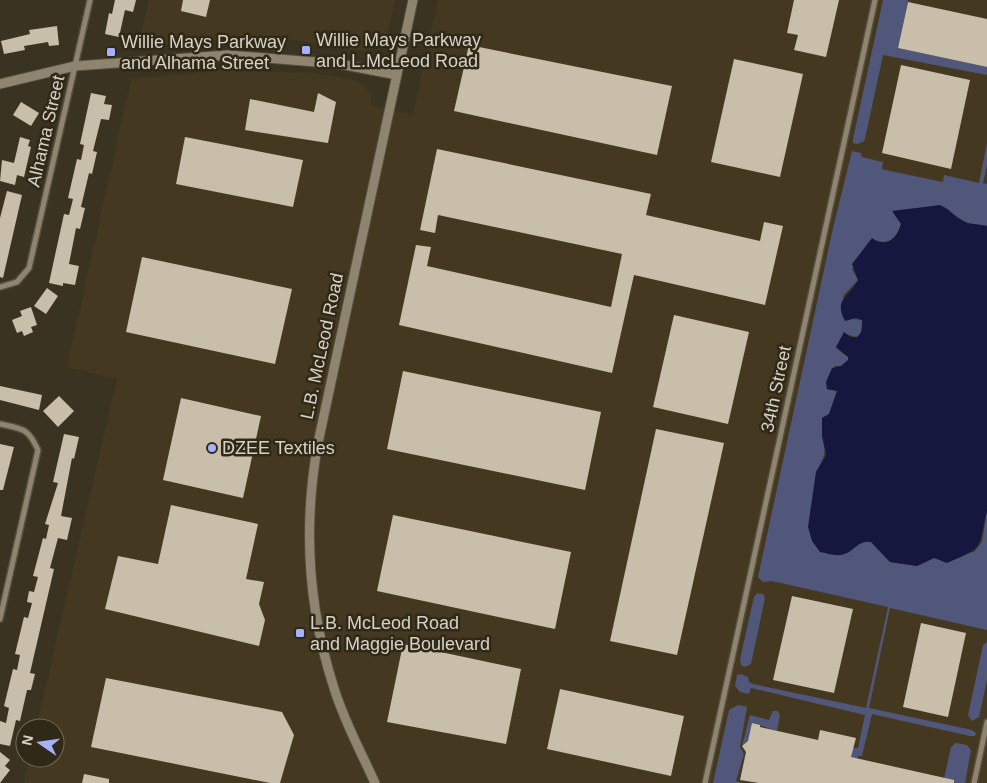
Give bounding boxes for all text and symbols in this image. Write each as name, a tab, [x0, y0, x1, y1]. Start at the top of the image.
place label: Willie Mays Parkway and L.McLeod Road	[316, 30, 481, 71]
place label: Willie Mays Parkway and Alhama Street	[121, 32, 286, 73]
marker: Willie Mays Parkway and L.McLeod Road	[300, 44, 312, 56]
marker: Willie Mays Parkway and Alhama Street	[105, 46, 117, 58]
street label: Alhama Street	[23, 73, 69, 189]
street label: L.B. McLeod Road	[297, 271, 347, 421]
street label: 34th Street	[757, 344, 795, 434]
place label: DZEE Textiles	[222, 438, 335, 458]
marker: DZEE Textiles	[206, 442, 218, 454]
place label: L.B. McLeod Road and Maggie Boulevard	[310, 613, 490, 654]
marker: L.B. McLeod Road and Maggie Boulevard	[294, 627, 306, 639]
north arrow	[15, 718, 65, 768]
text: N	[18, 733, 36, 747]

